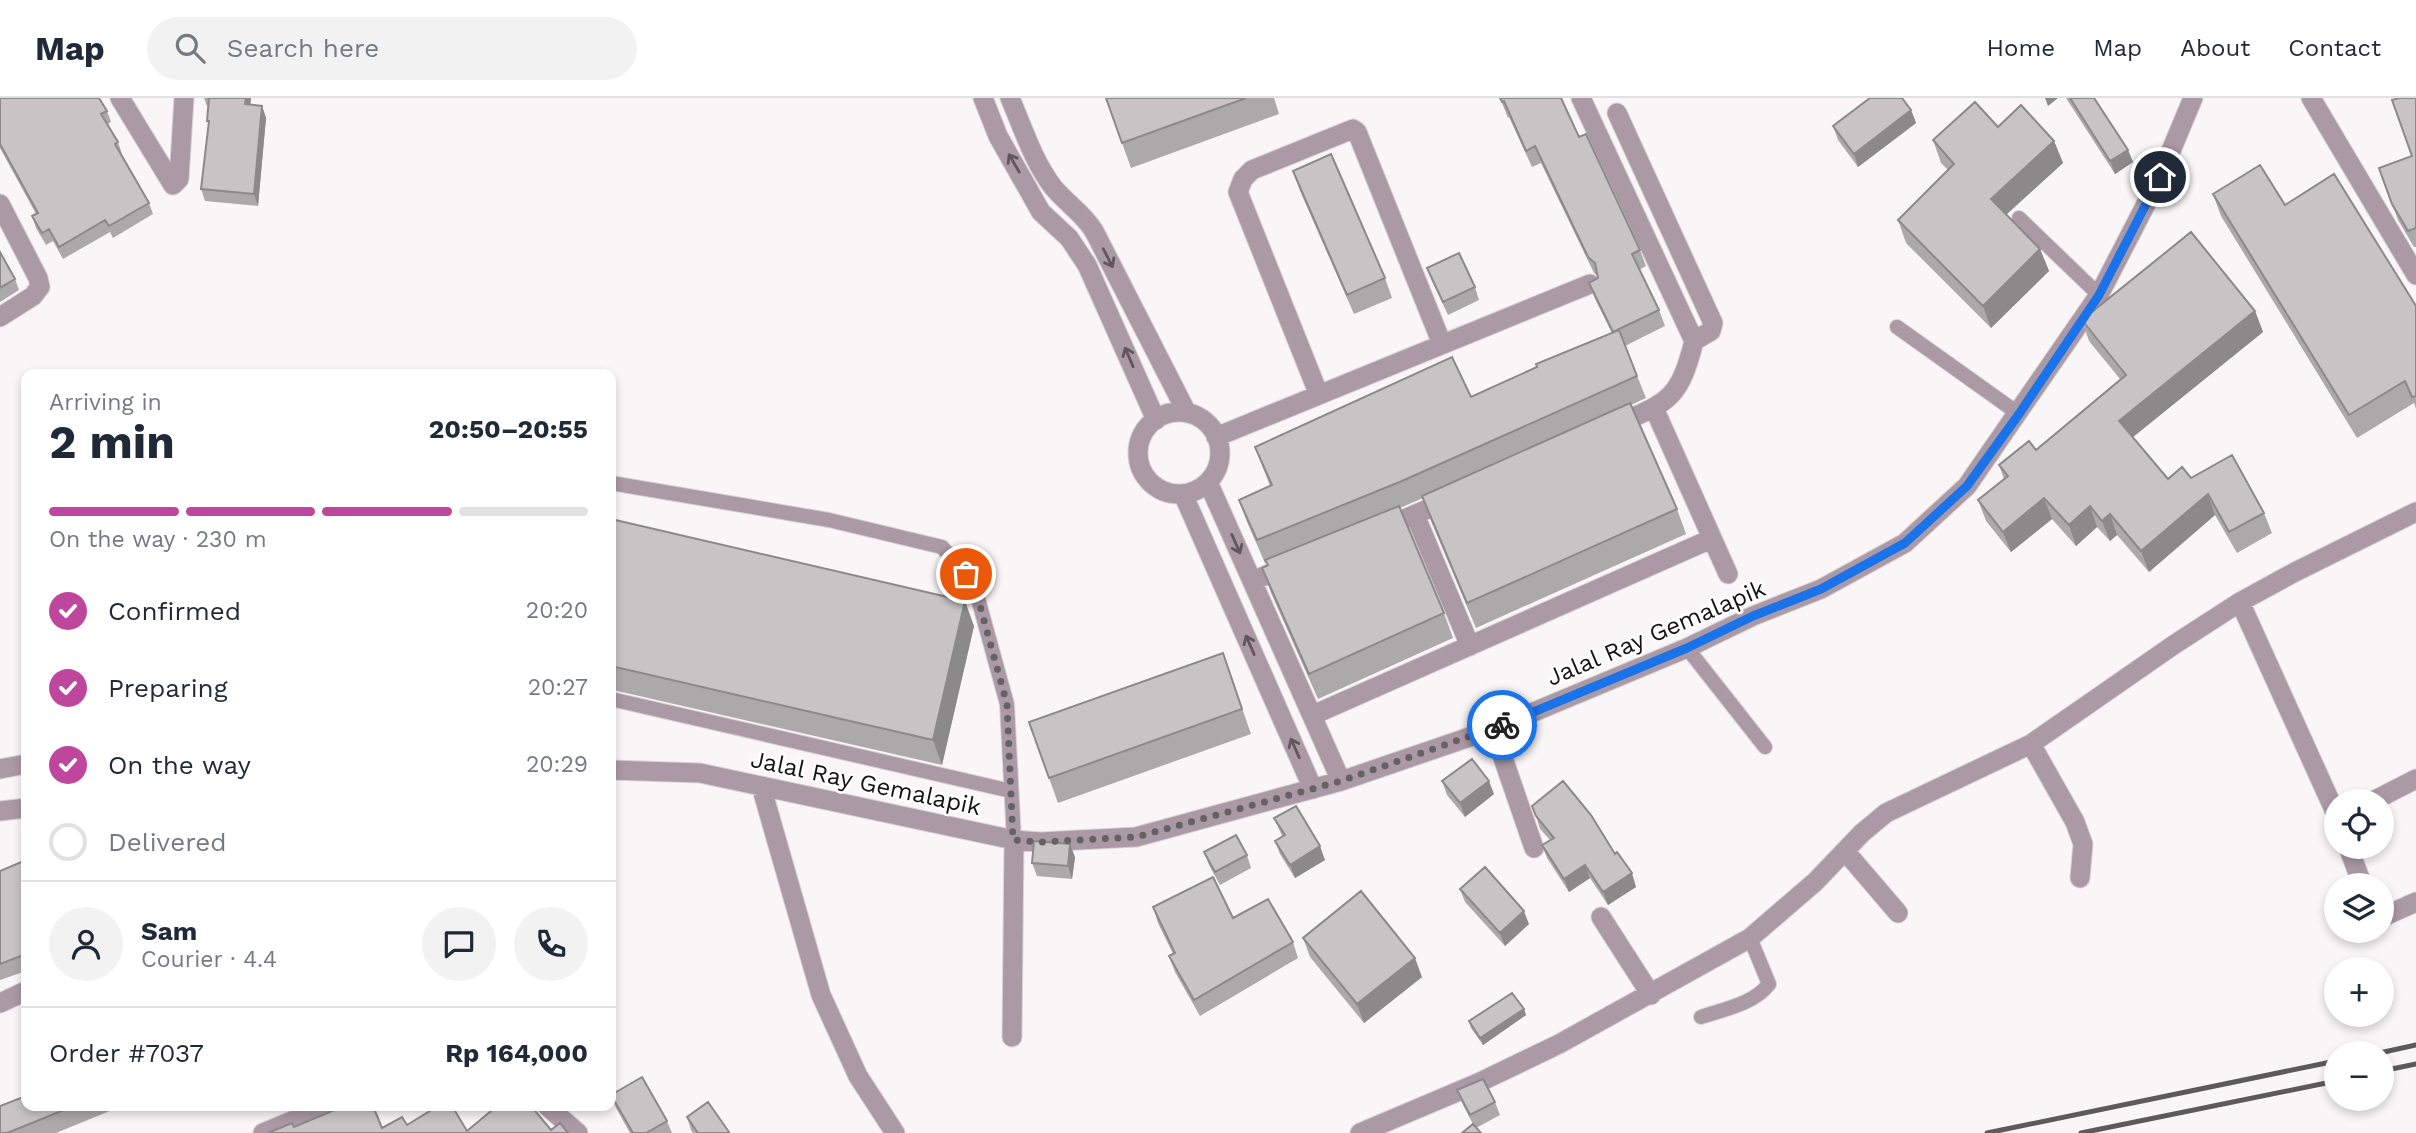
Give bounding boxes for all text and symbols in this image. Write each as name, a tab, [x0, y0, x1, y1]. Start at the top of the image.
search box	[147, 17, 637, 80]
text: Map	[35, 29, 105, 68]
icon: search	[171, 29, 209, 67]
text: Search here	[227, 33, 379, 63]
text: Home	[1987, 34, 2055, 62]
text: Map	[2093, 34, 2142, 62]
text: About	[2180, 34, 2250, 62]
text: Contact	[2288, 34, 2381, 62]
pin	[2130, 147, 2190, 207]
one-way arrow	[1007, 154, 1021, 174]
icon: home	[2141, 158, 2179, 196]
one-way arrow	[1102, 247, 1116, 268]
one-way arrow	[1122, 347, 1135, 368]
text: Arriving in	[49, 389, 162, 416]
text: 20:50–20:55	[429, 414, 588, 444]
text: 2 min	[49, 415, 175, 469]
text: On the way · 230 m	[49, 526, 267, 553]
one-way arrow	[1230, 533, 1243, 555]
pin	[936, 544, 996, 604]
icon: bag	[947, 555, 985, 593]
street label: Jalal Ray Gemalapik	[1542, 574, 1770, 692]
icon: check	[49, 592, 87, 630]
text: Confirmed	[108, 596, 241, 626]
text: 20:20	[526, 597, 588, 624]
one-way arrow	[1243, 635, 1256, 656]
icon: check	[49, 669, 87, 707]
text: Preparing	[108, 673, 228, 703]
text: 20:27	[528, 674, 588, 701]
courier	[1467, 690, 1537, 760]
icon: bike	[1483, 706, 1521, 744]
one-way arrow	[1288, 738, 1301, 759]
street label: Jalal Ray Gemalapik	[748, 745, 984, 821]
icon: check	[49, 746, 87, 784]
text: On the way	[108, 750, 251, 780]
text: 20:29	[526, 751, 588, 778]
map controls	[2324, 789, 2394, 1111]
button: locate	[2324, 789, 2394, 859]
text: Delivered	[108, 827, 227, 857]
button: layers	[2324, 873, 2394, 943]
button: person	[49, 907, 123, 981]
button: chat	[422, 907, 496, 981]
button: phone	[514, 907, 588, 981]
text: Sam	[141, 916, 197, 946]
text: Courier · 4.4	[141, 946, 277, 973]
button: +	[2324, 957, 2394, 1027]
text: Order #7037	[49, 1038, 204, 1068]
text: Rp 164,000	[445, 1038, 588, 1068]
button: −	[2324, 1041, 2394, 1111]

